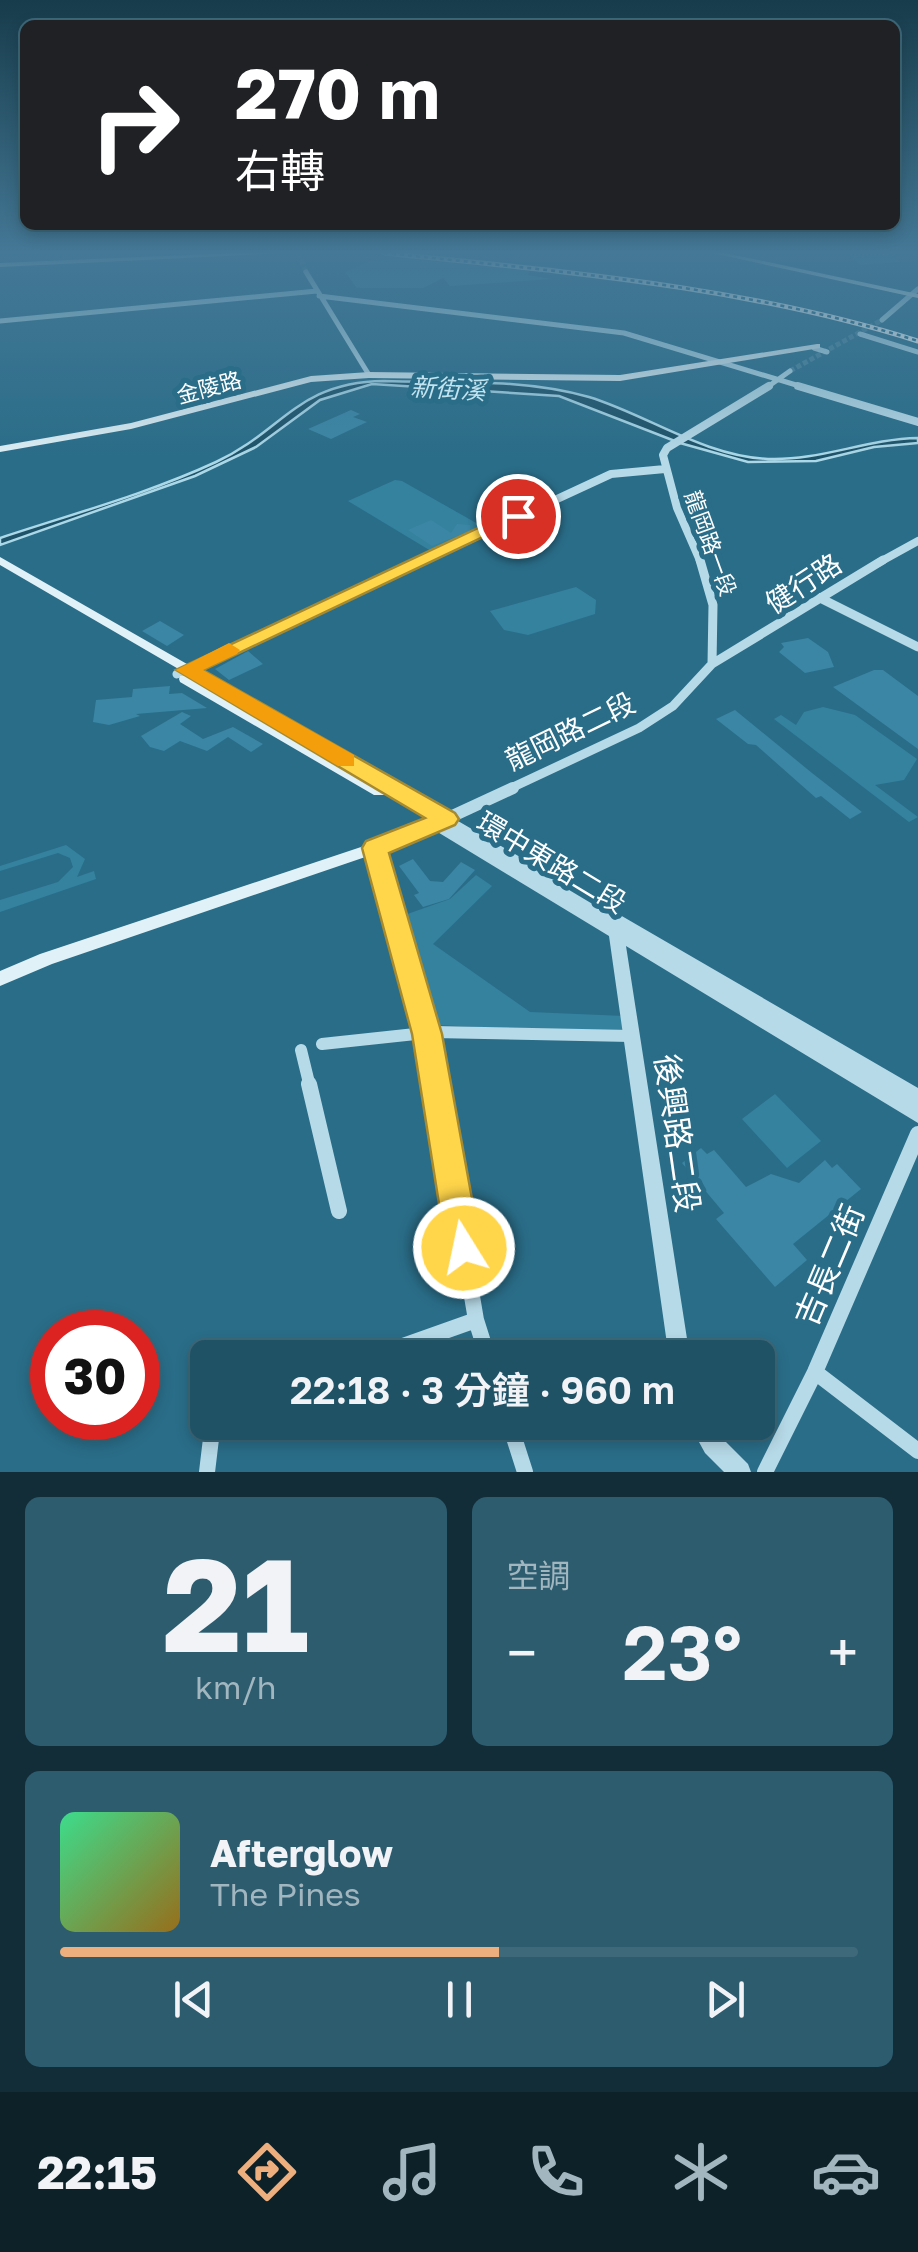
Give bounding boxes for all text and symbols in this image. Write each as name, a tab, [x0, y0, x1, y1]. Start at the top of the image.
text: 270 m	[235, 50, 440, 134]
icon: right	[70, 60, 200, 190]
text: 右轉	[235, 143, 325, 197]
street label: 金陵路	[174, 365, 244, 409]
water label: 新街溪	[410, 371, 489, 406]
pin	[476, 474, 561, 559]
street label: 龍岡路一段	[680, 487, 742, 599]
icon: arrive	[491, 489, 546, 544]
street label: 健行路	[759, 546, 847, 620]
street label: 龍岡路二段	[500, 685, 640, 777]
street label: 環中東路二段	[471, 805, 633, 919]
street label: 後興路二段	[648, 1051, 708, 1215]
position arrow	[412, 1196, 516, 1300]
street label: 吉長二街	[787, 1199, 871, 1331]
speed limit sign: 30	[30, 1310, 160, 1440]
text: 22:18 · 3 分鐘 · 960 m	[290, 1367, 675, 1412]
text: 21	[163, 1525, 309, 1681]
text: 空調	[507, 1556, 571, 1594]
text: 23°	[623, 1606, 742, 1697]
text: −	[507, 1619, 537, 1685]
text: +	[828, 1619, 858, 1685]
text: km/h	[195, 1668, 276, 1706]
text: Afterglow	[210, 1830, 393, 1875]
text: The Pines	[210, 1875, 361, 1913]
icon: previous	[166, 1972, 221, 2027]
icon: pause	[432, 1972, 487, 2027]
icon: next	[698, 1972, 753, 2027]
icon: directions	[232, 2137, 302, 2207]
icon: music	[377, 2137, 447, 2207]
icon: phone	[521, 2137, 591, 2207]
icon: climate	[666, 2137, 736, 2207]
icon: car	[811, 2137, 881, 2207]
text: 22:15	[37, 2145, 157, 2199]

